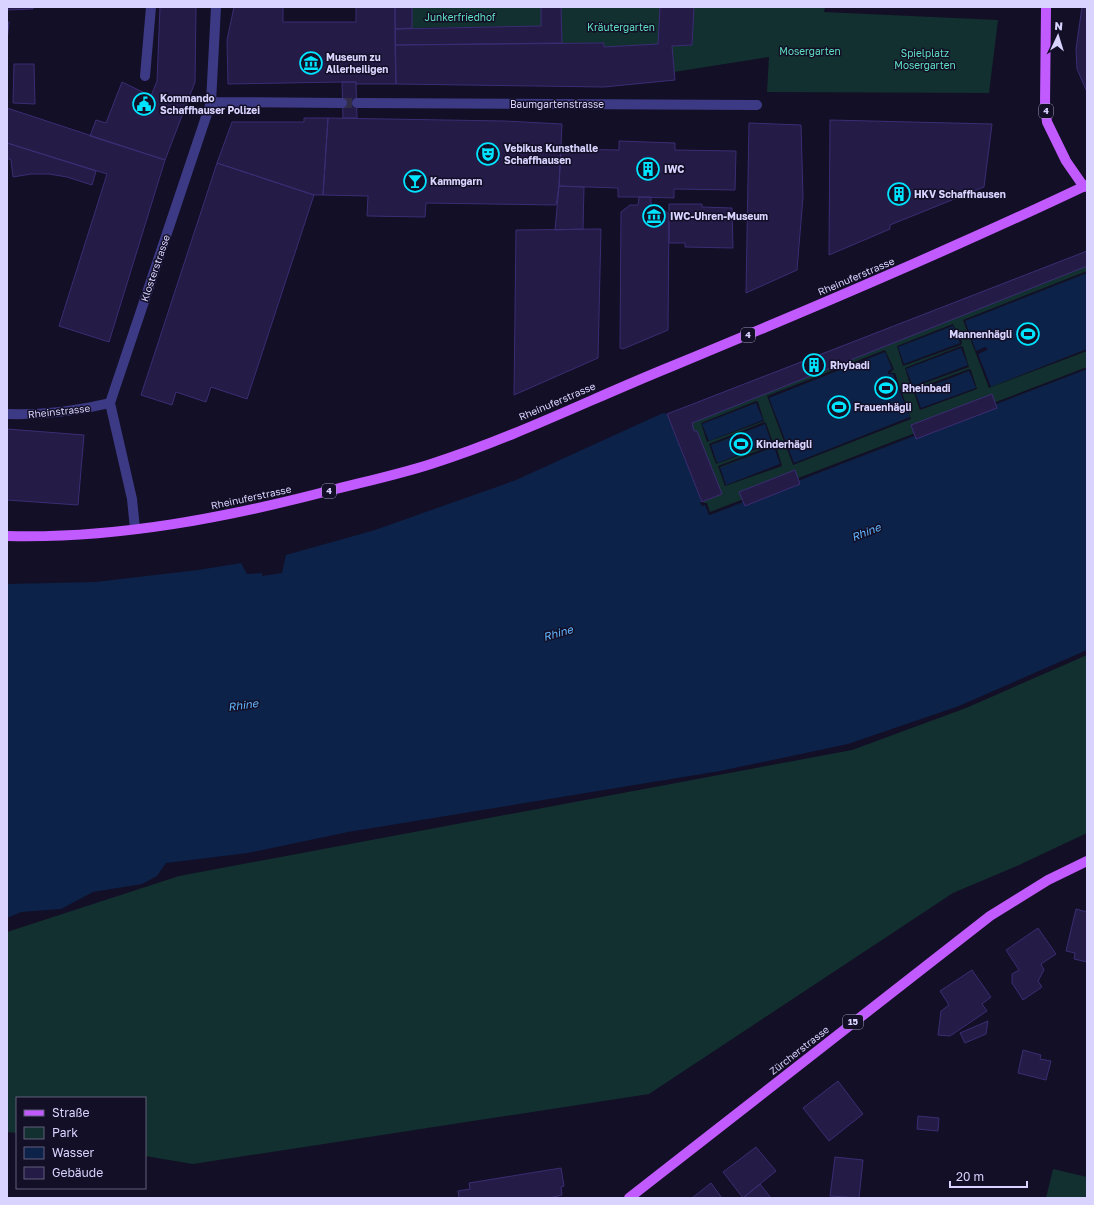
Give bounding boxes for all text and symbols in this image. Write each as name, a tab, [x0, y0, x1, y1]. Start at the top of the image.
park label: Junkerfriedhof	[425, 11, 496, 23]
north arrow	[1038, 16, 1078, 56]
text: N	[1054, 19, 1063, 32]
park label: Kräutergarten	[587, 21, 655, 33]
park label: Mosergarten	[779, 45, 841, 57]
park label: Spielplatz Mosergarten	[894, 47, 956, 71]
museum icon: Museum zu Allerheiligen	[298, 50, 324, 76]
place label: Museum zu Allerheiligen	[326, 51, 388, 75]
public building icon: Kommando Schaffhauser Polizei	[131, 91, 157, 117]
place label: Kommando Schaffhauser Polizei	[160, 92, 260, 116]
street label: Baumgartenstrasse	[510, 98, 604, 110]
road number: 4	[1039, 104, 1053, 118]
theatre icon: Vebikus Kunsthalle Schaffhausen	[475, 141, 501, 167]
place label: Vebikus Kunsthalle Schaffhausen	[504, 142, 598, 166]
building icon: IWC	[635, 156, 661, 182]
place label: IWC	[664, 163, 684, 175]
bar icon: Kammgarn	[402, 168, 428, 194]
place label: Kammgarn	[430, 175, 482, 187]
building icon: HKV Schaffhausen	[886, 181, 912, 207]
place label: HKV Schaffhausen	[914, 188, 1006, 200]
museum icon: IWC-Uhren-Museum	[641, 203, 667, 229]
place label: IWC-Uhren-Museum	[670, 210, 768, 222]
street label: Klosterstrasse	[138, 233, 172, 303]
street label: Rheinuferstrasse	[816, 254, 896, 298]
sports icon: Mannenhägli	[1015, 321, 1041, 347]
road number: 4	[741, 328, 755, 342]
place label: Mannenhägli	[949, 328, 1012, 340]
building icon: Rhybadi	[801, 352, 827, 378]
place label: Rhybadi	[830, 359, 870, 371]
sports icon: Rheinbadi	[873, 375, 899, 401]
street label: Rheinuferstrasse	[517, 379, 597, 423]
place label: Rheinbadi	[902, 382, 951, 394]
sports icon: Frauenhägli	[826, 394, 852, 420]
place label: Frauenhägli	[854, 401, 912, 413]
street label: Rheinstrasse	[27, 402, 91, 420]
sports icon: Kinderhägli	[728, 431, 754, 457]
place label: Kinderhägli	[756, 438, 812, 450]
street label: Rheinuferstrasse	[210, 483, 293, 511]
road number: 4	[322, 484, 336, 498]
water label: Rhine	[849, 519, 884, 543]
water label: Rhine	[541, 622, 576, 643]
water label: Rhine	[227, 696, 260, 713]
road number: 15	[843, 1015, 863, 1029]
street label: Zürcherstrasse	[767, 1023, 831, 1077]
legend	[16, 1097, 146, 1189]
text: Straße	[52, 1105, 90, 1120]
text: Park	[52, 1125, 78, 1140]
text: Wasser	[52, 1145, 95, 1160]
scale bar	[950, 1163, 1027, 1189]
text: Gebäude	[52, 1165, 103, 1180]
text: 20 m	[956, 1169, 984, 1184]

